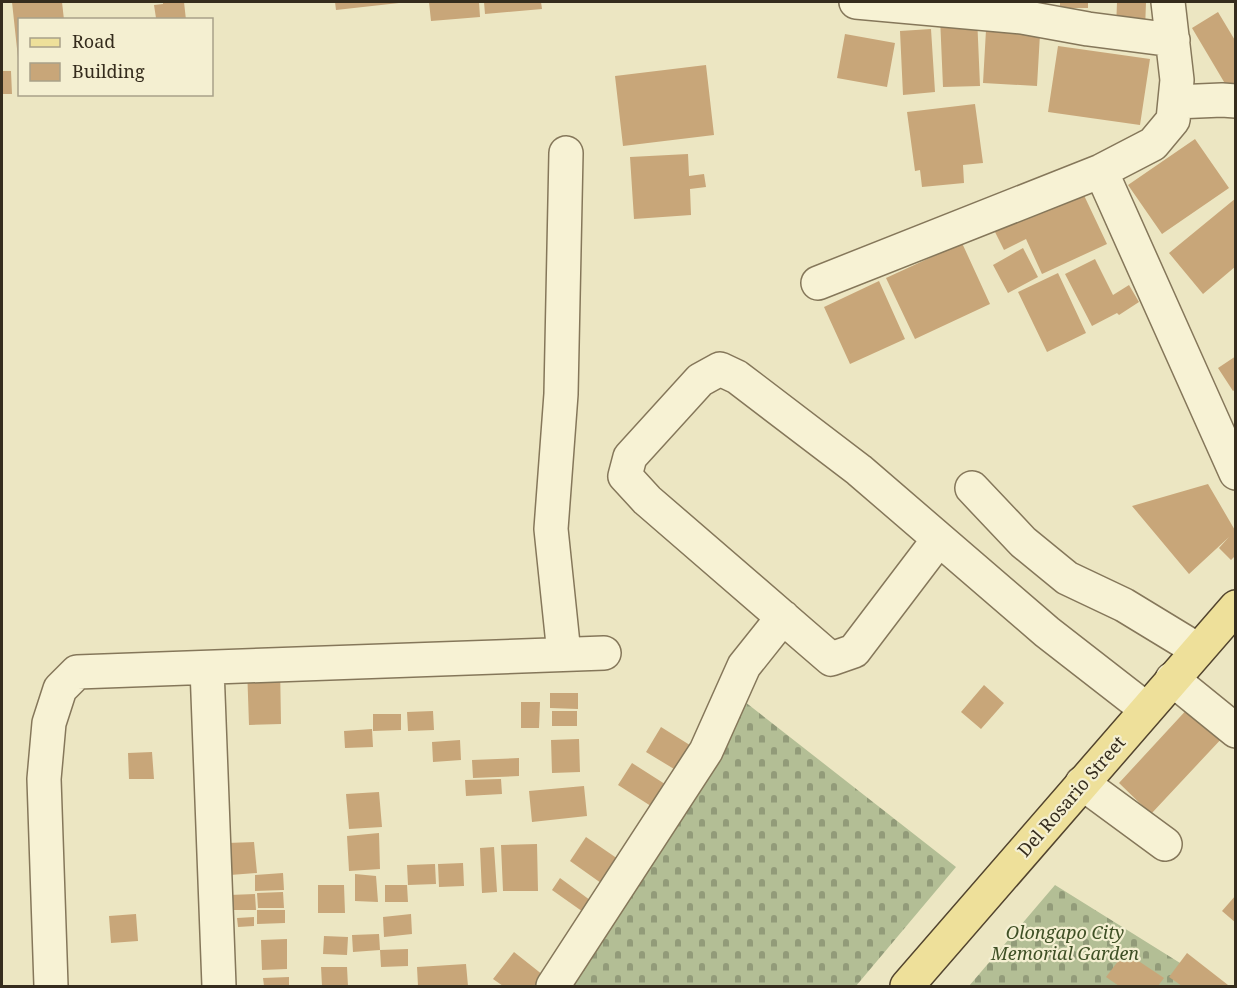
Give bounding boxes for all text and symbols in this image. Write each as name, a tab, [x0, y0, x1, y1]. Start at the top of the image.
legend	[18, 18, 213, 96]
text: Road	[72, 29, 115, 53]
text: Building	[72, 59, 145, 83]
street label: Del Rosario Street	[1012, 730, 1130, 862]
park label: Olongapo City Memorial Garden	[990, 920, 1139, 965]

